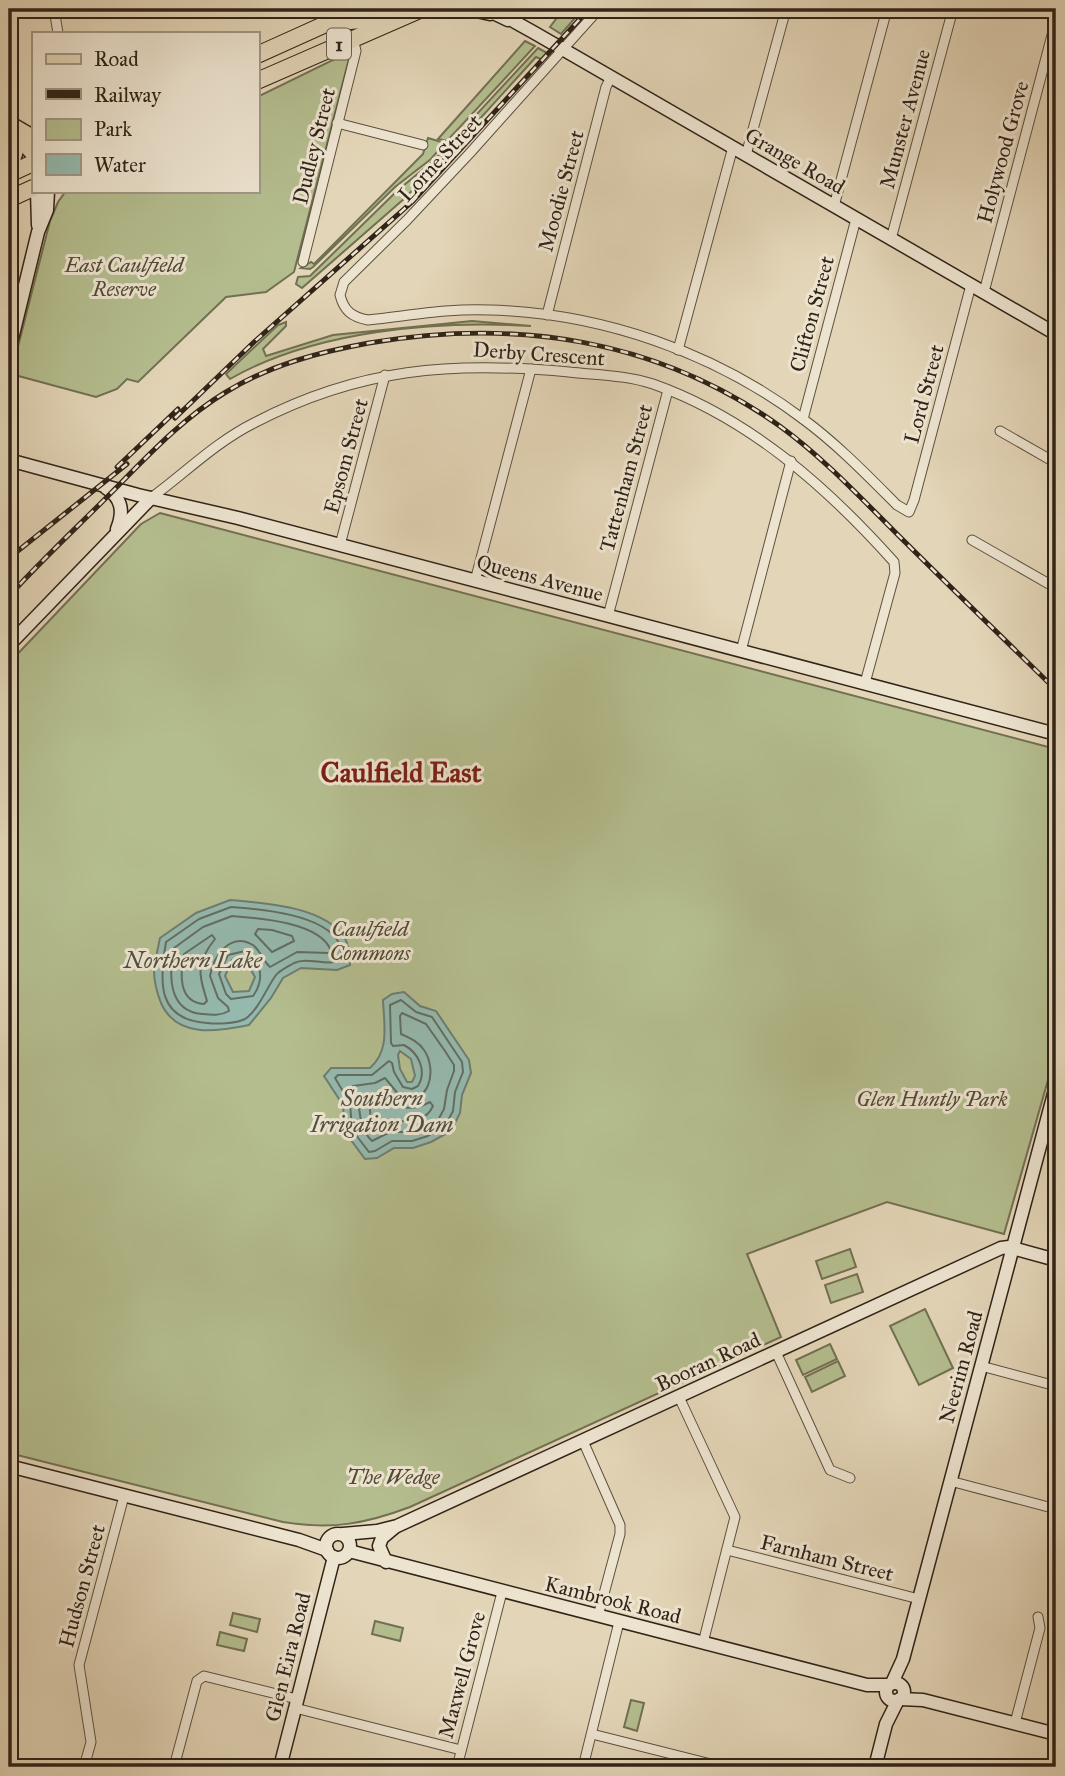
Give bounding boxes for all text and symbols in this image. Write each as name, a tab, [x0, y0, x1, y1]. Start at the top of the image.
road number: 1	[327, 28, 351, 60]
legend	[32, 32, 259, 192]
text: Road	[94, 46, 139, 72]
street label: Munster Avenue	[874, 46, 936, 192]
street label: Holywood Grove	[972, 78, 1035, 226]
text: Railway	[94, 82, 162, 108]
street label: Dudley Street	[287, 85, 341, 207]
street label: Lorne Street	[393, 108, 488, 207]
text: Park	[94, 116, 132, 142]
street label: Grange Road	[740, 122, 850, 200]
street label: Moodie Street	[532, 127, 590, 255]
text: Water	[94, 152, 146, 178]
park label: East Caulfield Reserve	[63, 252, 186, 302]
street label: Clifton Street	[784, 253, 840, 375]
street label: Derby Crescent	[472, 336, 606, 372]
street label: Lord Street	[898, 341, 950, 446]
street label: Epsom Street	[318, 395, 374, 516]
street label: Tattenham Street	[594, 401, 658, 555]
street label: Queens Avenue	[474, 549, 606, 607]
district label: Caulfield East	[321, 755, 482, 790]
park label: Caulfield Commons	[330, 916, 411, 966]
water label: Northern Lake	[122, 946, 263, 974]
water label: Southern Irrigation Dam	[310, 1084, 454, 1138]
park label: Glen Huntly Park	[856, 1086, 1008, 1112]
street label: Neerim Road	[933, 1307, 989, 1426]
street label: Booran Road	[651, 1326, 765, 1398]
park label: The Wedge	[346, 1464, 441, 1490]
street label: Hudson Street	[53, 1521, 111, 1650]
street label: Farnham Street	[758, 1529, 897, 1587]
street label: Kambrook Road	[542, 1571, 684, 1630]
street label: Glen Eira Road	[259, 1589, 317, 1724]
street label: Maxwell Grove	[433, 1608, 491, 1741]

